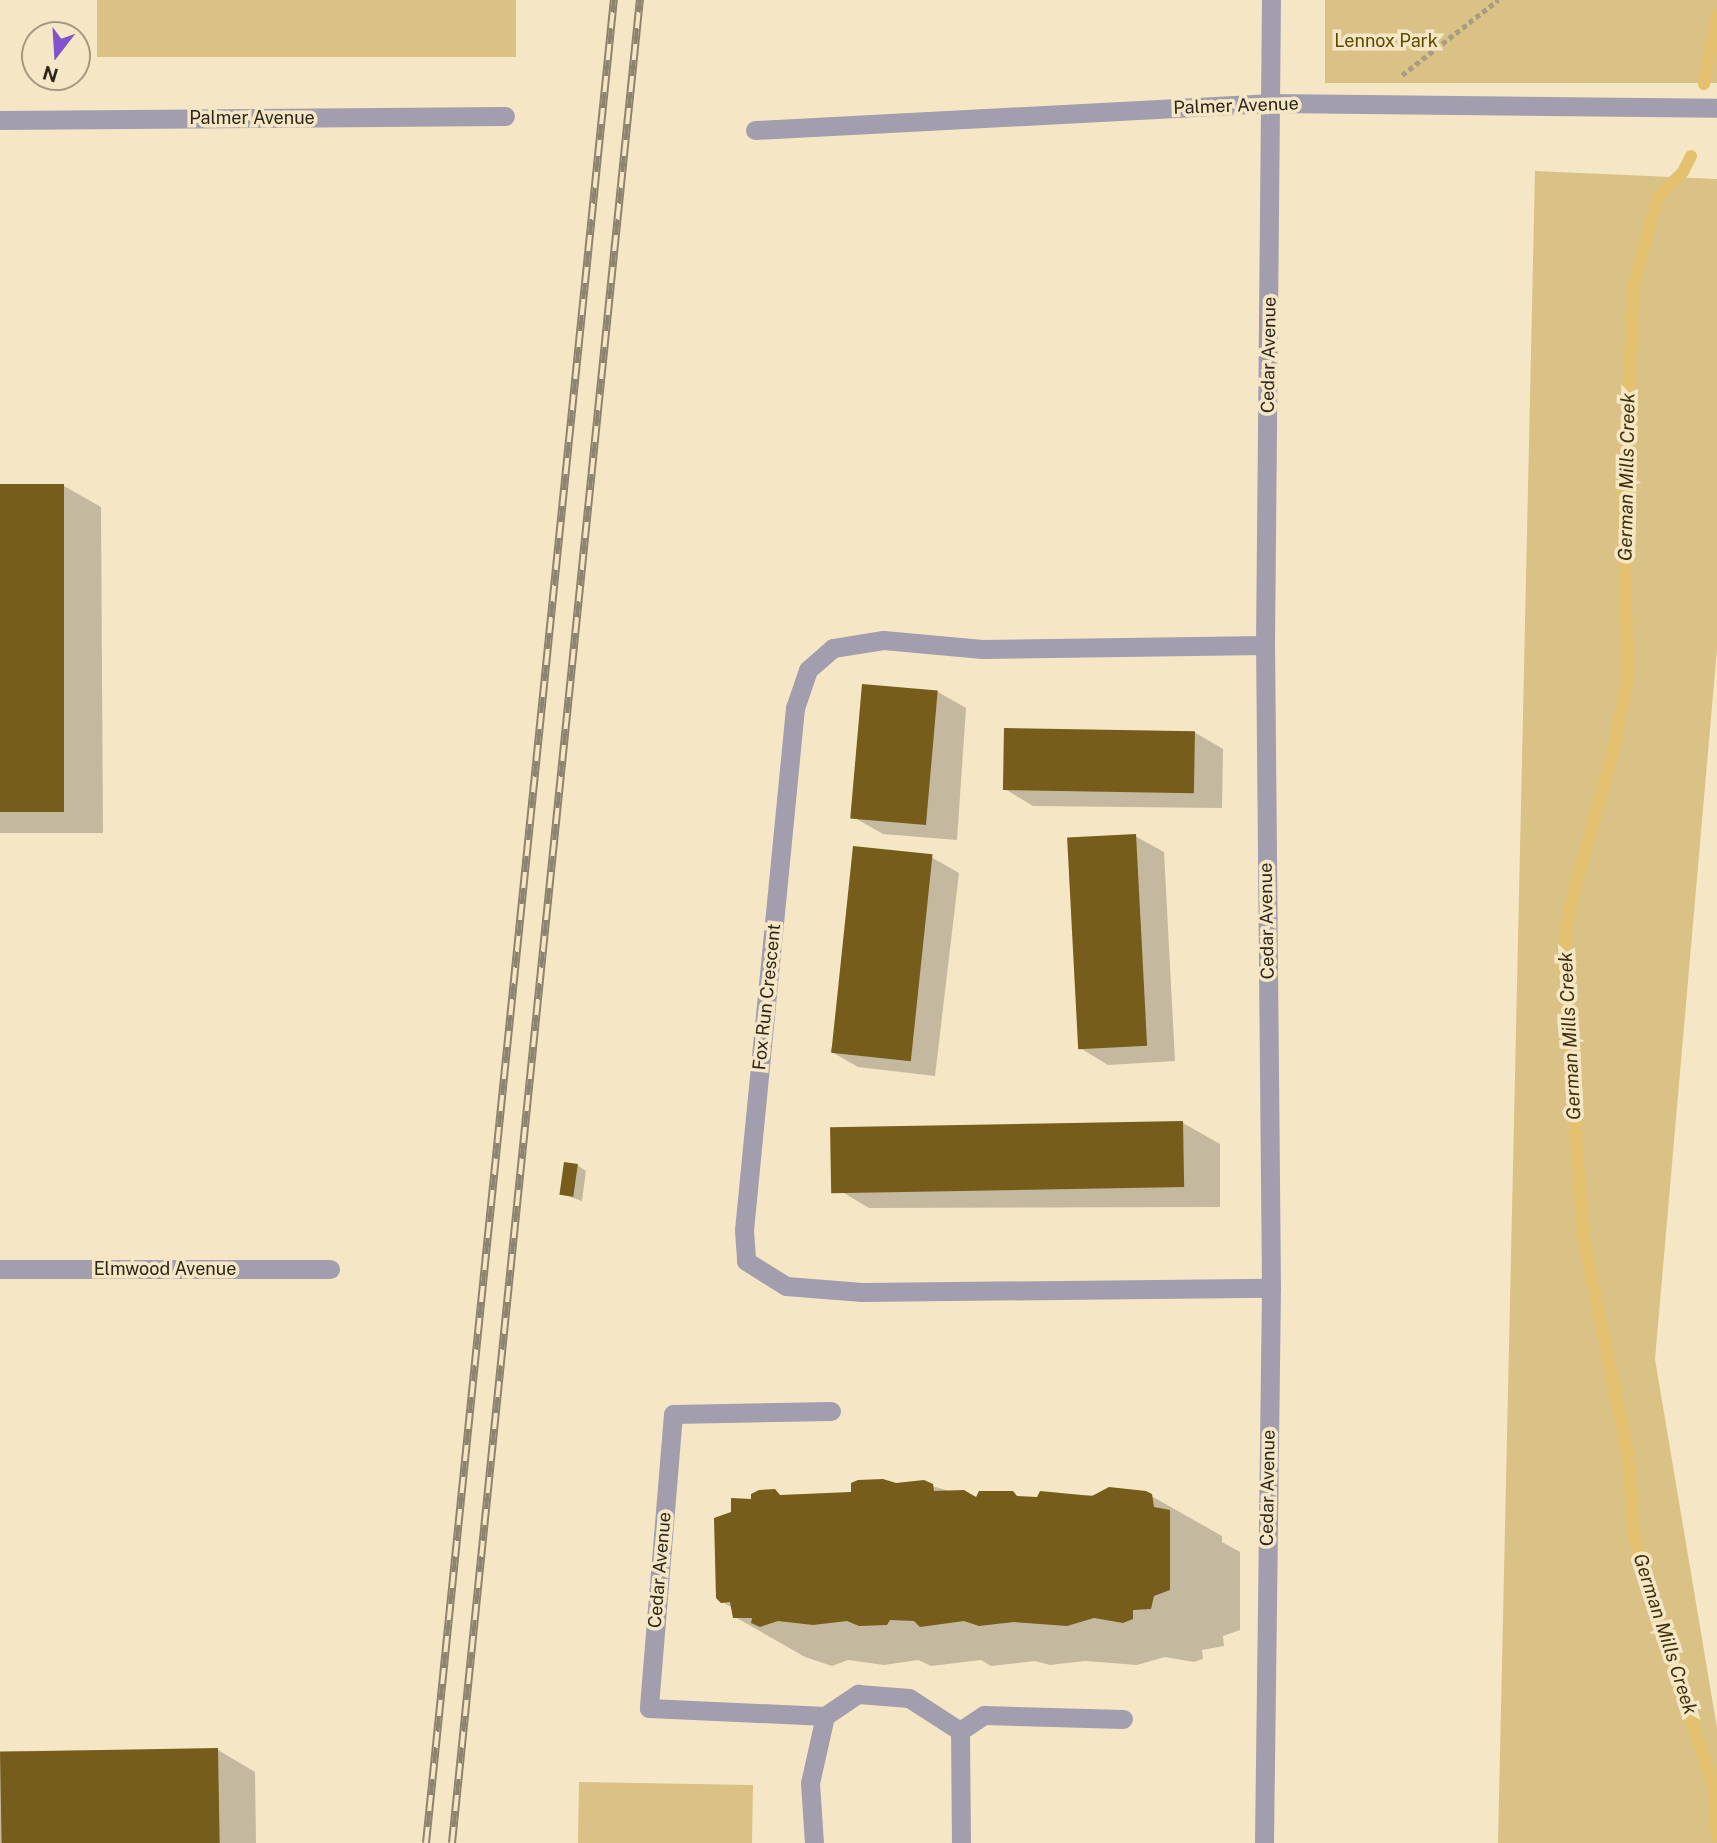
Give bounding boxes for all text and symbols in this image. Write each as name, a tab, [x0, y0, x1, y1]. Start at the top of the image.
north arrow	[21, 21, 91, 91]
park label: Lennox Park	[1334, 30, 1438, 52]
text: N	[40, 61, 61, 87]
street label: Palmer Avenue	[1173, 93, 1299, 119]
street label: Palmer Avenue	[189, 107, 315, 129]
street label: Cedar Avenue	[1257, 297, 1281, 413]
water label: German Mills Creek	[1614, 393, 1640, 561]
street label: Cedar Avenue	[1255, 863, 1279, 979]
street label: Fox Run Crescent	[749, 923, 785, 1071]
water label: German Mills Creek	[1554, 951, 1586, 1121]
street label: Elmwood Avenue	[94, 1258, 236, 1280]
street label: Cedar Avenue	[1256, 1430, 1280, 1546]
street label: Cedar Avenue	[644, 1511, 676, 1629]
water label: German Mills Creek	[1628, 1550, 1702, 1718]

